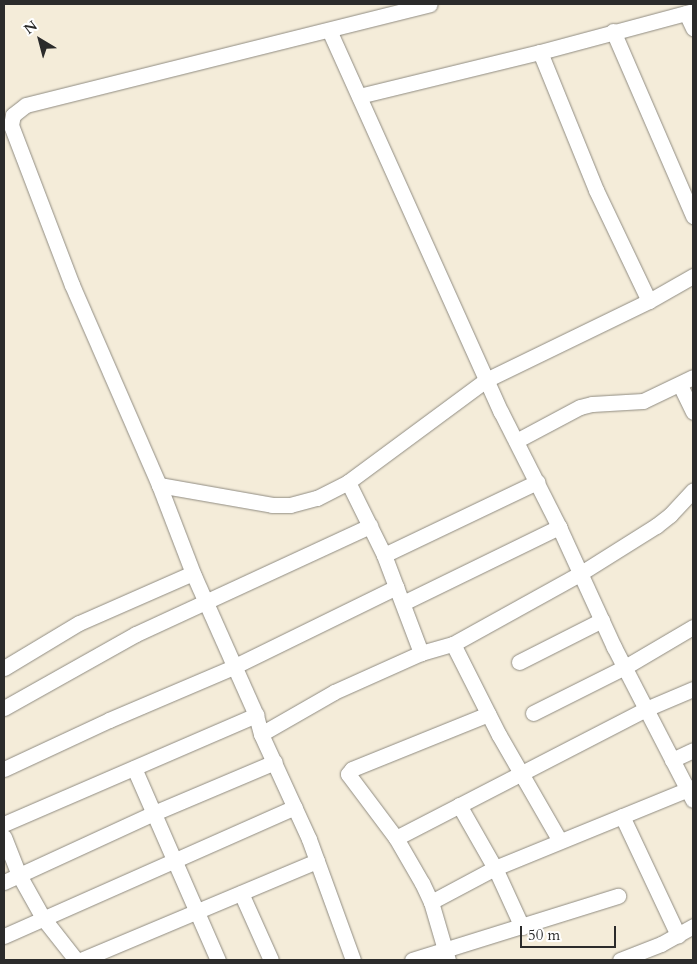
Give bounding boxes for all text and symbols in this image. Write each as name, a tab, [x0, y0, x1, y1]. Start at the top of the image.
north arrow	[15, 15, 65, 65]
text: N	[20, 16, 41, 39]
scale bar	[522, 916, 618, 948]
text: 50 m	[528, 925, 560, 945]

